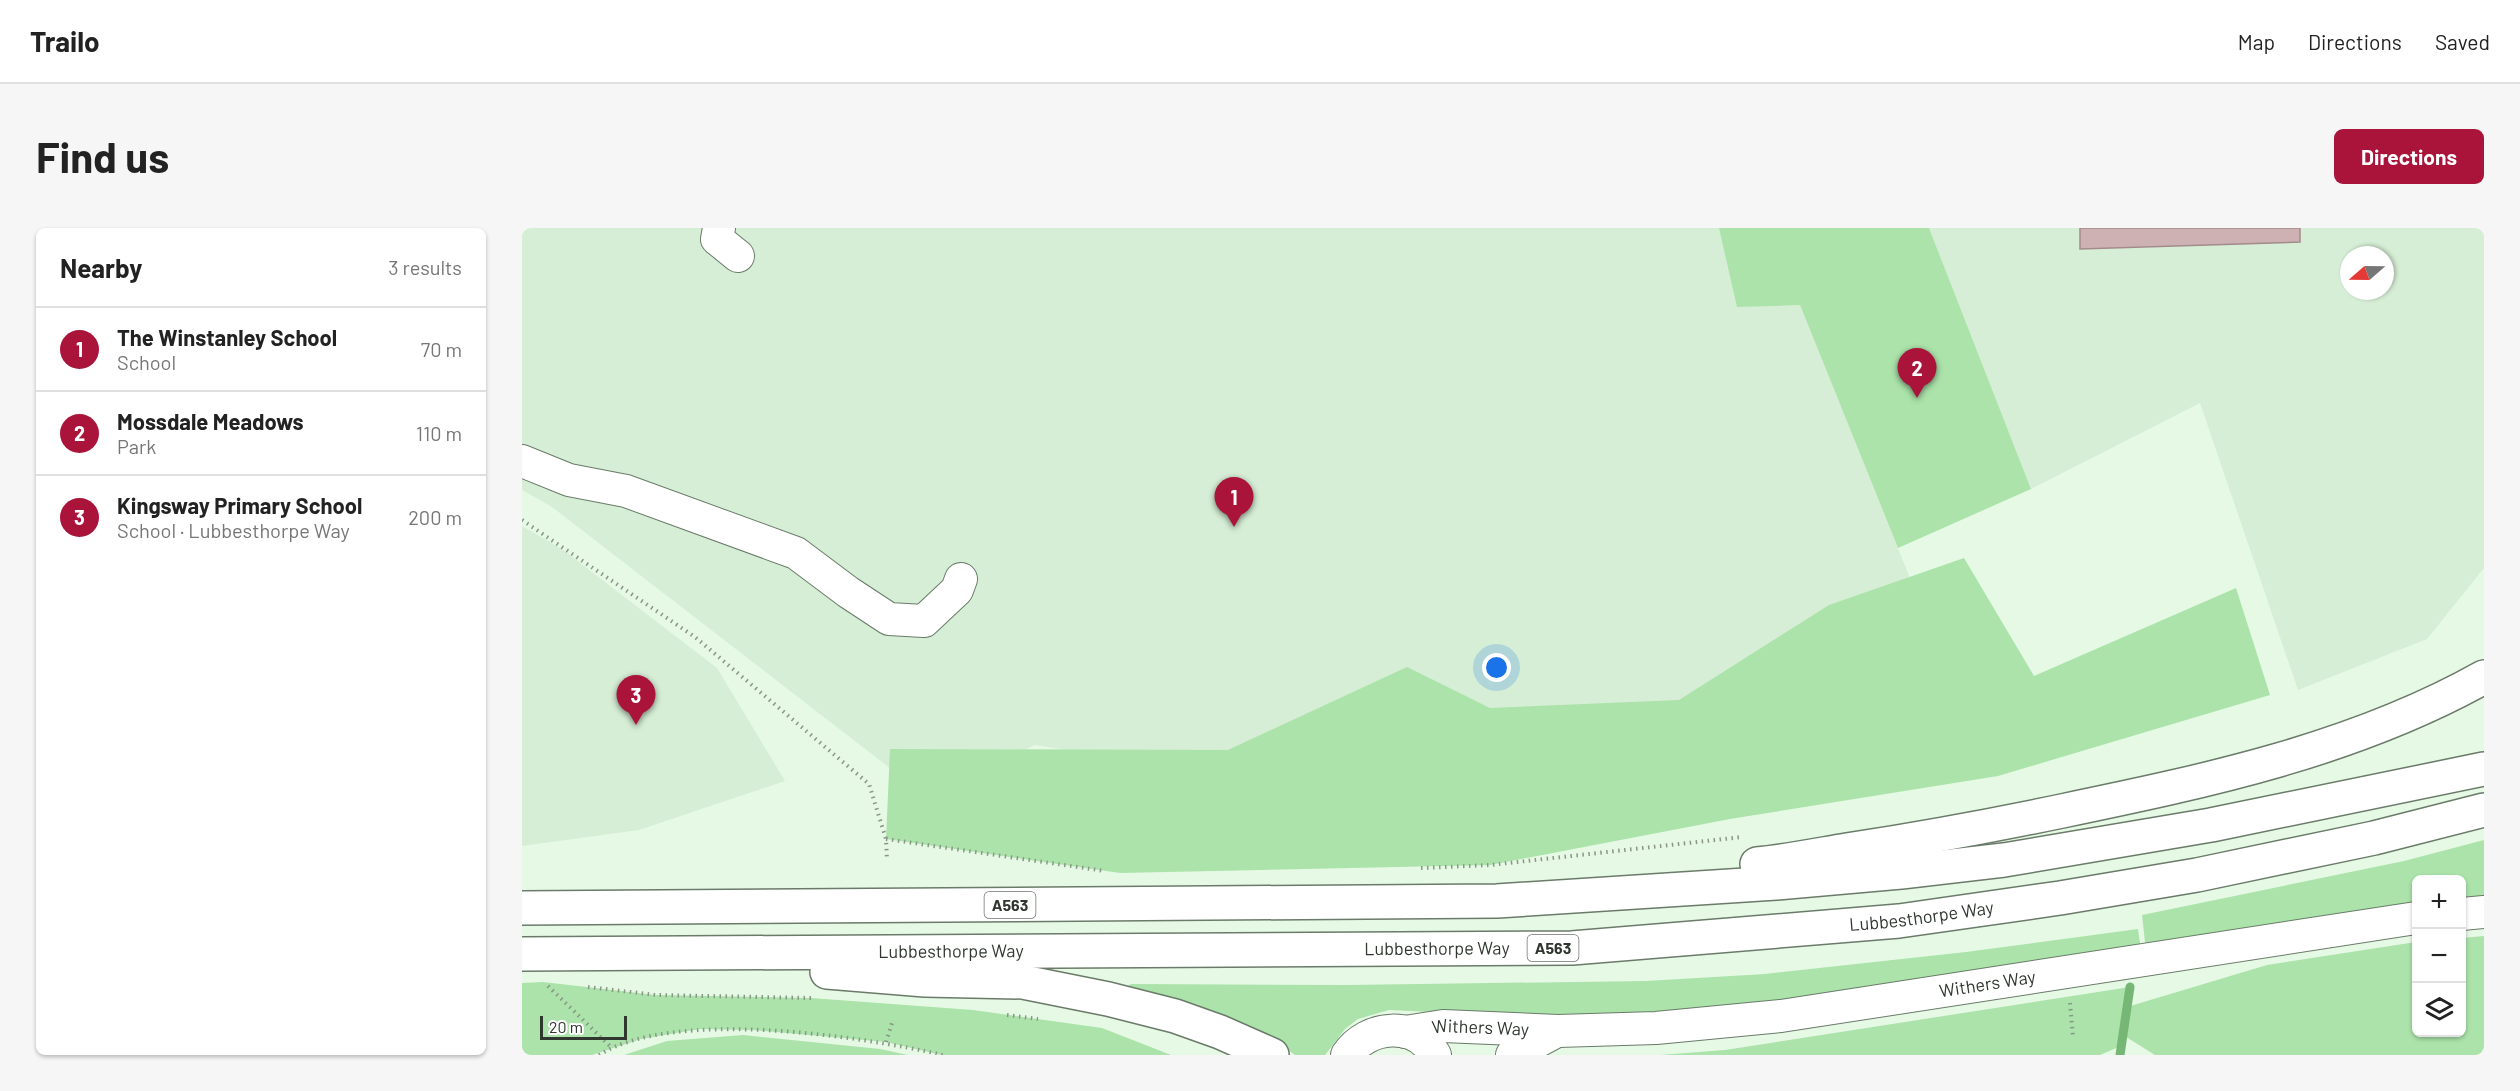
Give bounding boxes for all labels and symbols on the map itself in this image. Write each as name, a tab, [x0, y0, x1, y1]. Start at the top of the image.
north arrow	[2340, 246, 2394, 300]
pin: 2	[1898, 348, 1936, 398]
pin: 1	[1214, 478, 1254, 527]
your location	[1482, 653, 1511, 682]
pin: 3	[616, 676, 656, 725]
road number: A563	[984, 892, 1036, 918]
street label: Lubbesthorpe Way	[1848, 896, 1995, 935]
road number: A563	[1528, 935, 1578, 961]
street label: Lubbesthorpe Way	[1364, 936, 1510, 959]
street label: Lubbesthorpe Way	[878, 939, 1024, 962]
street label: Withers Way	[1937, 965, 2037, 1001]
scale bar	[540, 1013, 627, 1040]
street label: Withers Way	[1430, 1013, 1530, 1040]

